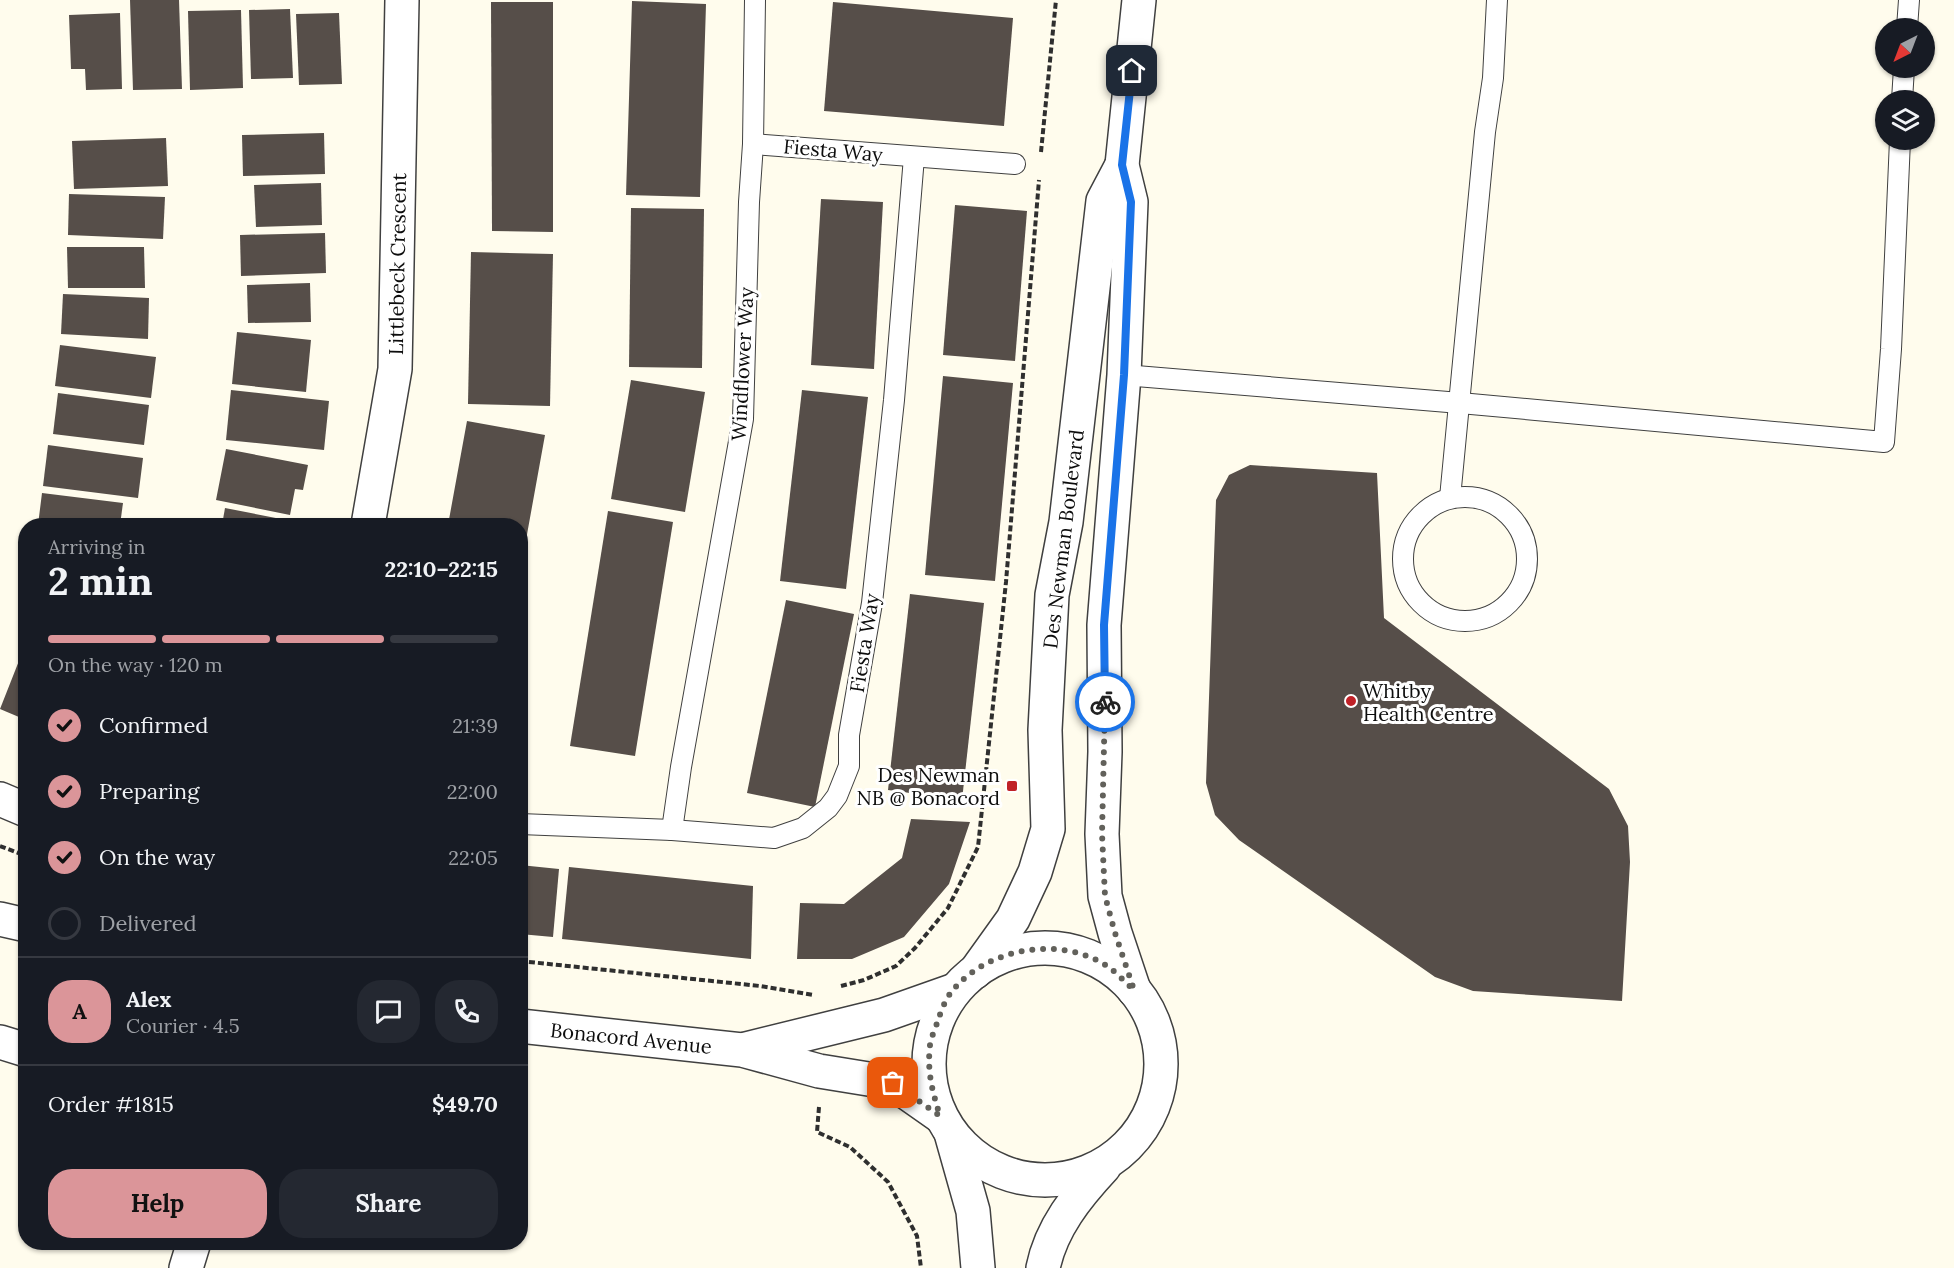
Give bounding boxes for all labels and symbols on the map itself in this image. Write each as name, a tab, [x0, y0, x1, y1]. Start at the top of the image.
north arrow	[1875, 18, 1935, 78]
pin	[1106, 45, 1157, 96]
street label: Fiesta Way	[782, 133, 884, 167]
street label: Littlebeck Crescent	[383, 172, 411, 355]
street label: Windflower Way	[725, 286, 759, 441]
street label: Des Newman Boulevard	[1037, 428, 1089, 650]
street label: Fiesta Way	[844, 591, 884, 694]
courier	[1075, 672, 1135, 732]
place label: Whitby Health Centre	[1363, 678, 1494, 726]
marker: Whitby Health Centre	[1344, 694, 1358, 708]
place label: Des Newman NB @ Bonacord	[857, 762, 1000, 810]
marker: Des Newman NB @ Bonacord	[1005, 779, 1019, 793]
street label: Bonacord Avenue	[549, 1017, 713, 1059]
pin	[867, 1057, 918, 1108]

